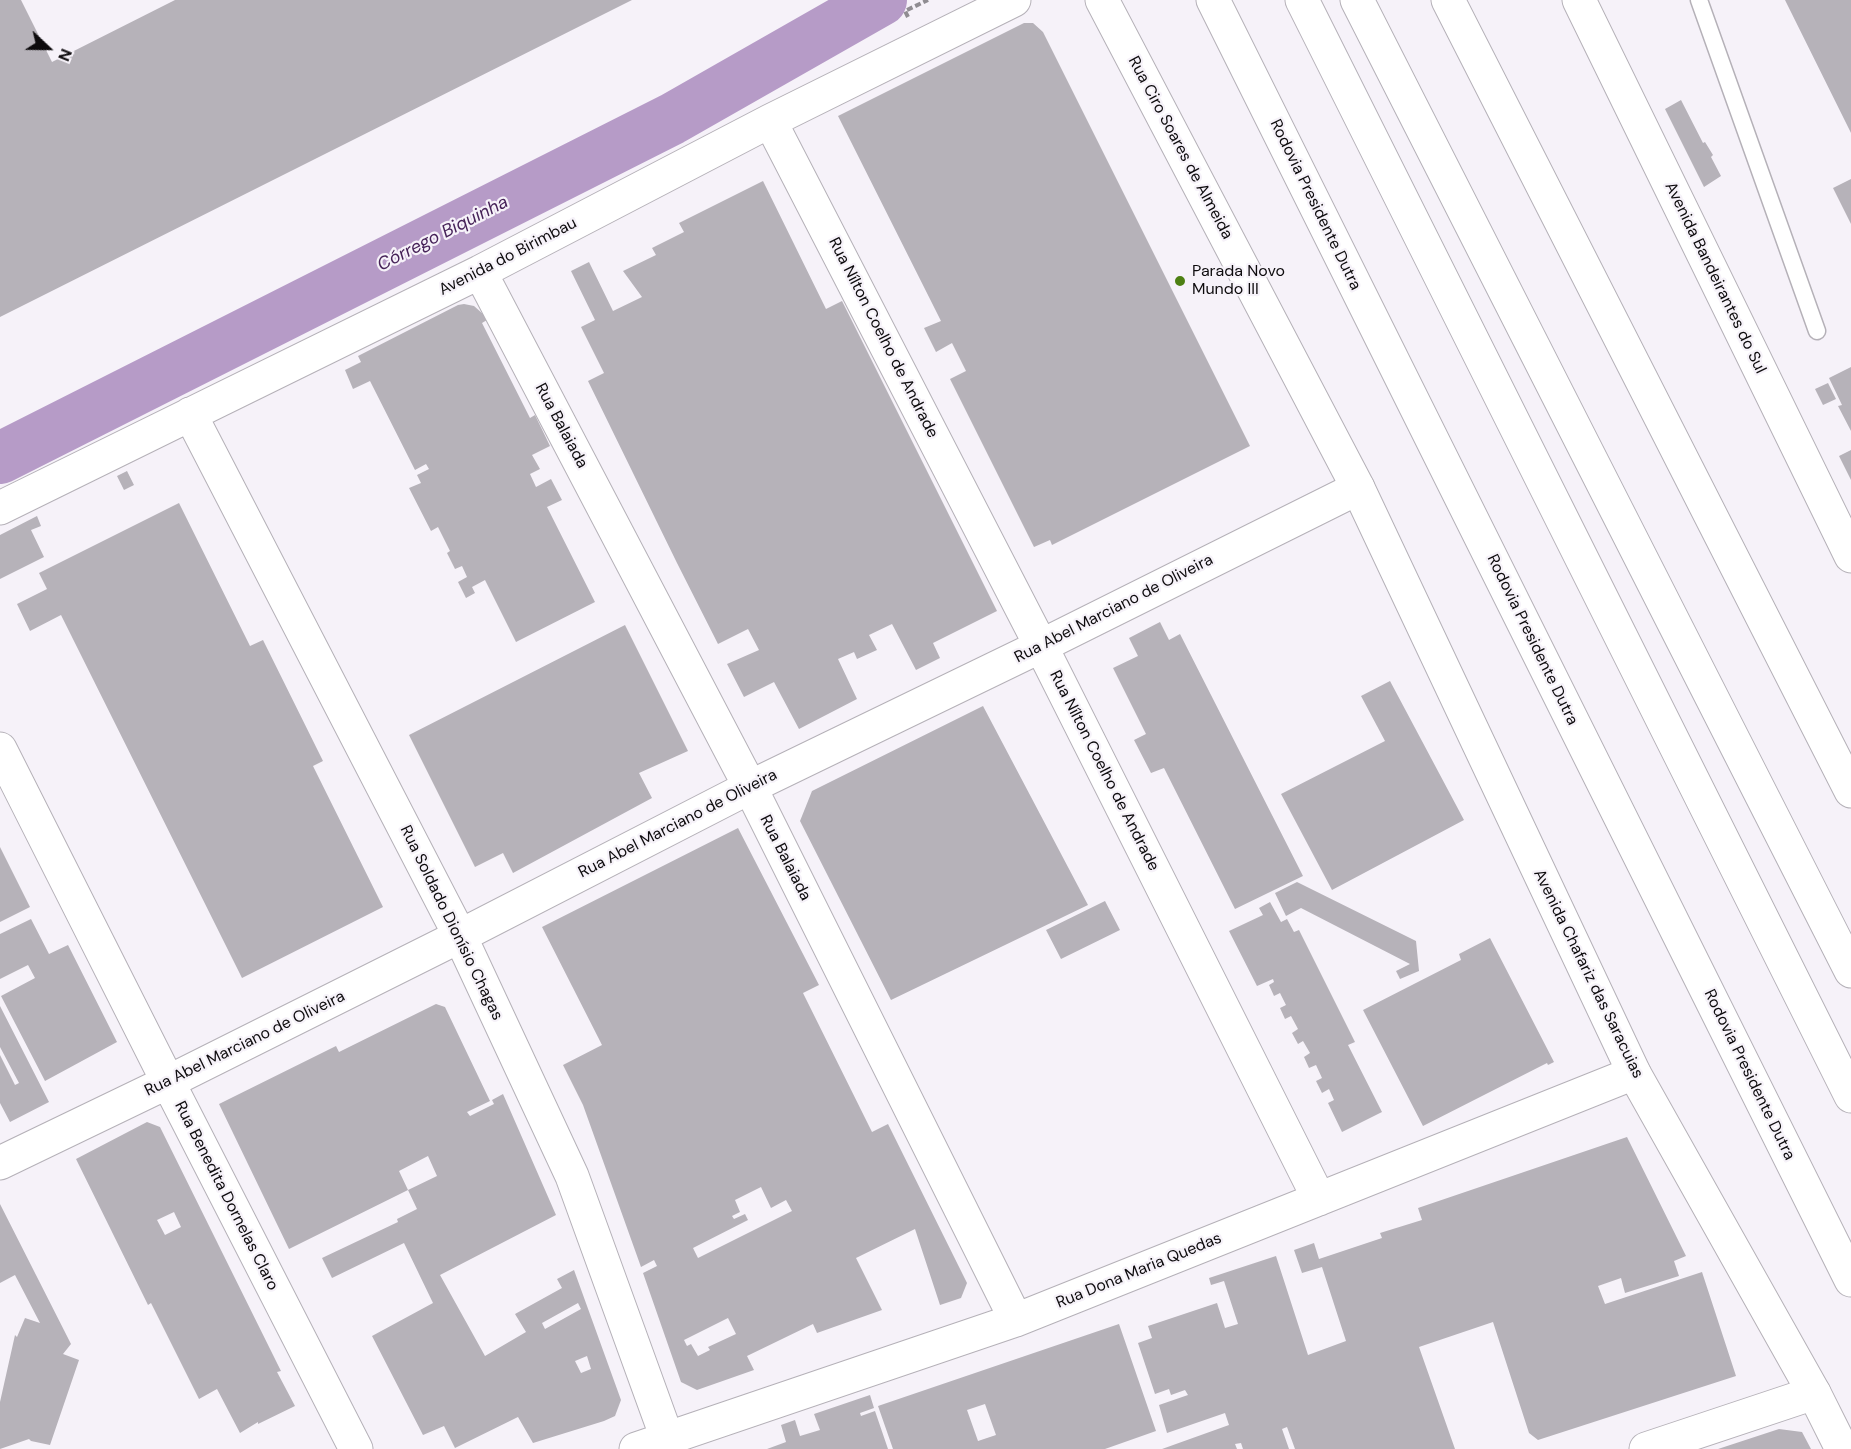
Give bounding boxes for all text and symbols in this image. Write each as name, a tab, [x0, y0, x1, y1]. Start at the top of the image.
north arrow	[18, 18, 78, 78]
text: N	[53, 46, 77, 64]
street label: Rua Ciro Soares de Almeida	[1124, 53, 1236, 243]
street label: Rodovia Presidente Dutra	[1265, 117, 1365, 293]
street label: Avenida Bandeirantes do Sul	[1660, 179, 1770, 377]
water label: Córrego Biquinha	[374, 192, 512, 276]
street label: Avenida do Birimbau	[436, 214, 580, 300]
street label: Rua Nílton Coelho de Andrade	[824, 235, 942, 441]
place label: Parada Novo Mundo III	[1192, 262, 1285, 300]
marker: Parada Novo Mundo III	[1173, 274, 1187, 288]
street label: Rua Balaiada	[531, 380, 591, 472]
street label: Rua Abel Marciano de Oliveira	[1011, 550, 1217, 668]
street label: Rodovia Presidente Dutra	[1482, 552, 1582, 728]
street label: Rua Nílton Coelho de Andrade	[1045, 668, 1163, 874]
street label: Rua Abel Marciano de Oliveira	[575, 765, 781, 883]
street label: Rua Balaiada	[755, 812, 815, 904]
street label: Rua Soldado Dionísio Chagas	[395, 823, 507, 1023]
street label: Avenida Chafariz das Saracuias	[1529, 866, 1647, 1082]
street label: Rua Abel Marciano de Oliveira	[142, 987, 348, 1101]
street label: Rodovia Presidente Dutra	[1699, 987, 1799, 1163]
street label: Rua Benedita Dornelas Claro	[170, 1098, 282, 1294]
street label: Rua Dona Maria Quedas	[1054, 1229, 1224, 1313]

